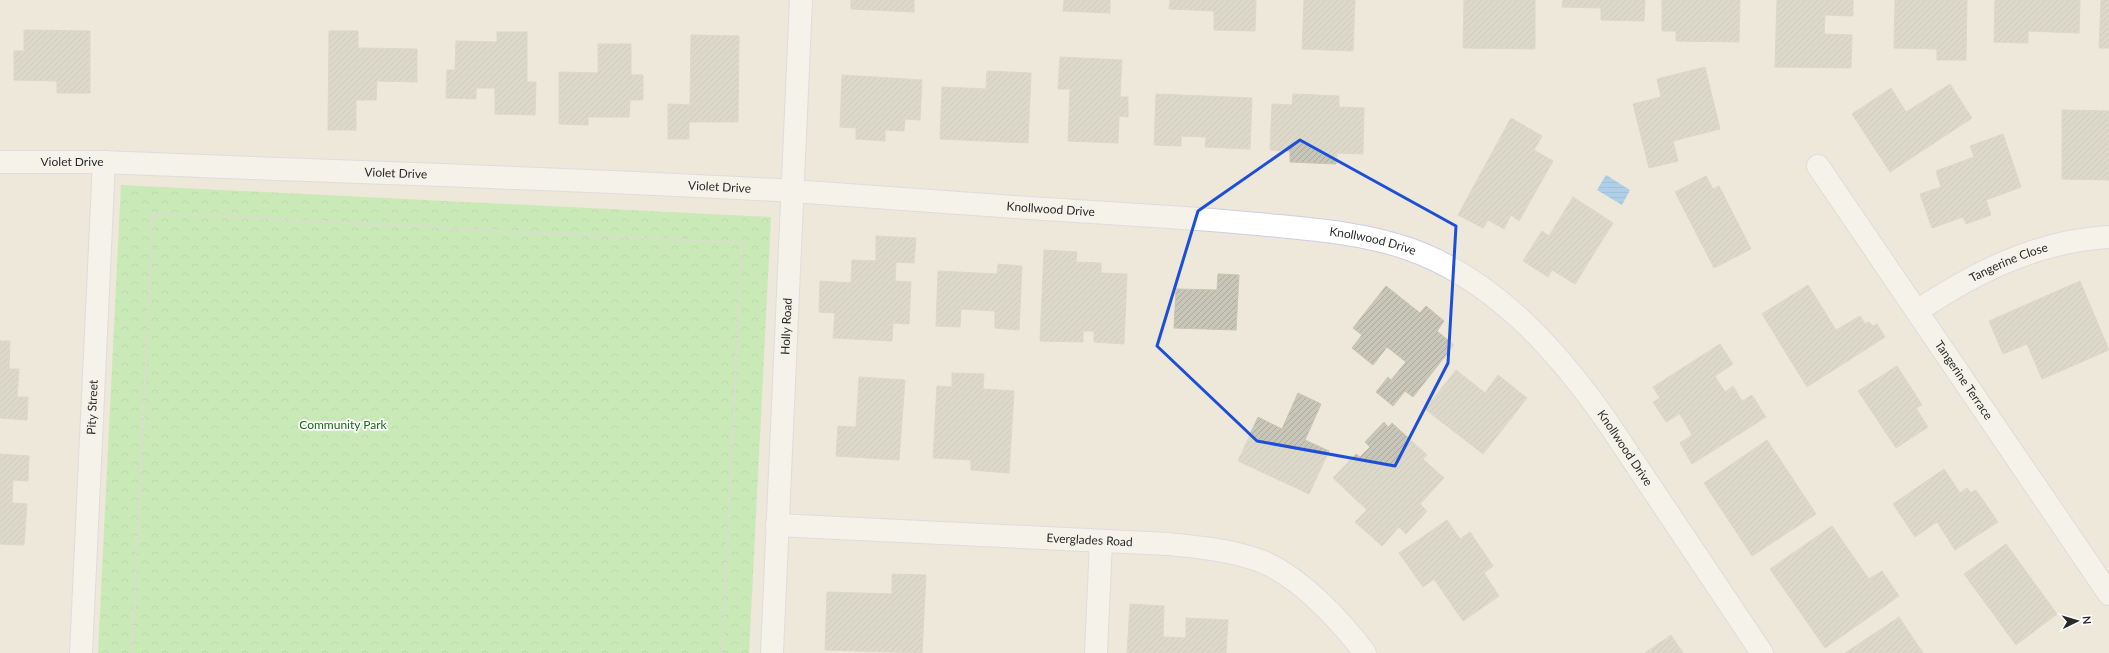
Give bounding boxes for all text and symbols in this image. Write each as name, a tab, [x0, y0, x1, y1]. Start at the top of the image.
street label: Violet Drive	[40, 154, 104, 169]
street label: Violet Drive	[364, 164, 428, 182]
street label: Violet Drive	[688, 178, 751, 196]
street label: Knollwood Drive	[1006, 198, 1095, 219]
street label: Knollwood Drive	[1329, 224, 1418, 258]
street label: Tangerine Close	[1967, 240, 2049, 285]
street label: Holly Road	[777, 297, 795, 355]
street label: Tangerine Terrace	[1932, 337, 1996, 422]
street label: Pity Street	[83, 379, 101, 435]
street label: Knollwood Drive	[1594, 407, 1656, 489]
park label: Community Park	[299, 417, 388, 432]
street label: Everglades Road	[1046, 530, 1133, 549]
north arrow	[2057, 601, 2097, 641]
text: N	[2081, 615, 2094, 625]

